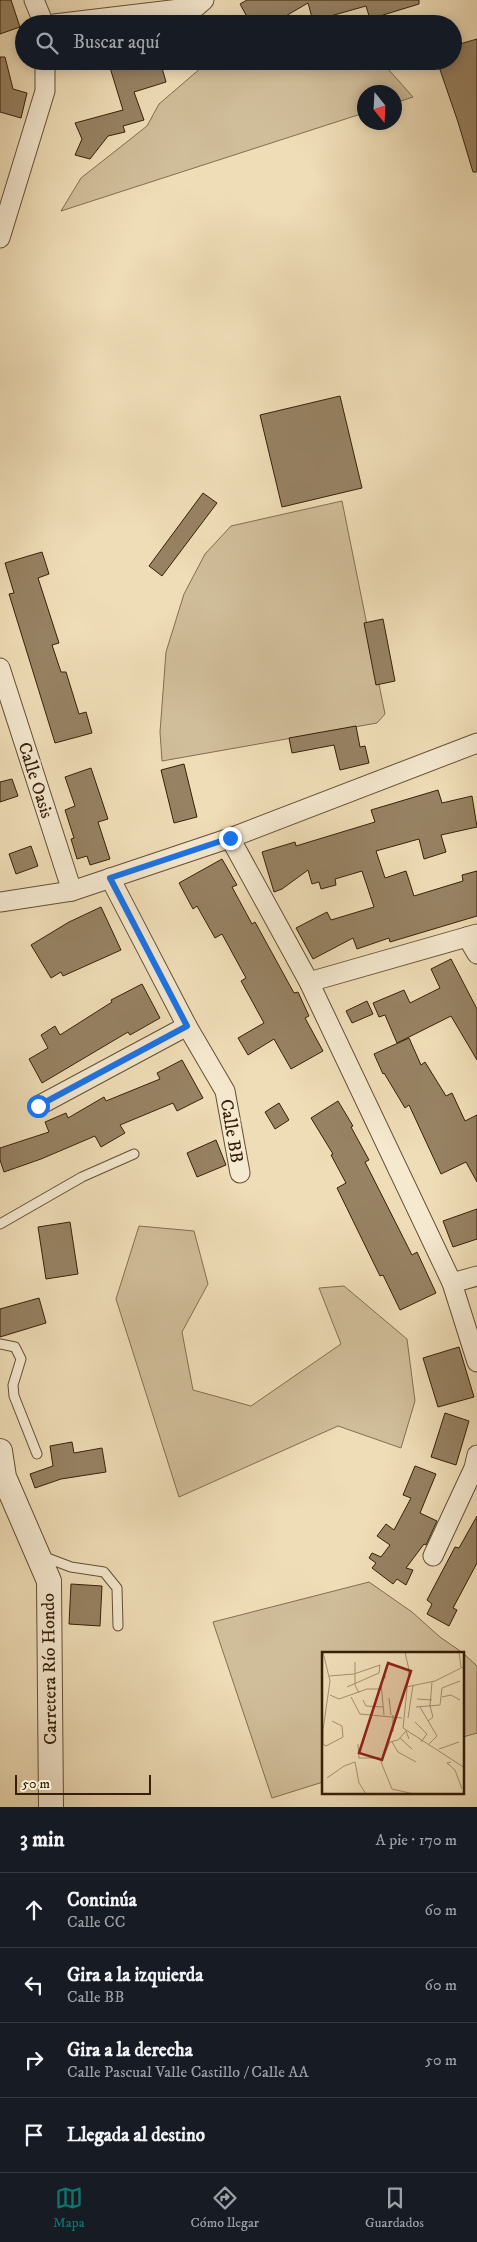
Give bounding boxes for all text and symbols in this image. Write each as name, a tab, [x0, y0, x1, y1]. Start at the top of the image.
search box	[15, 15, 462, 70]
icon: search	[33, 29, 61, 57]
text: Buscar aquí	[73, 31, 159, 54]
north arrow	[357, 85, 402, 130]
street label: Calle Oasis	[12, 739, 58, 821]
route end	[219, 827, 242, 850]
route start	[27, 1095, 50, 1118]
street label: Calle BB	[215, 1098, 247, 1165]
street label: Carretera Río Hondo	[38, 1593, 62, 1745]
inset map	[322, 1652, 464, 1794]
scale bar	[15, 1772, 151, 1795]
text: 50 m	[22, 1775, 50, 1793]
text: 3 min	[20, 1827, 65, 1853]
text: A pie · 170 m	[376, 1830, 457, 1850]
text: Continúa	[67, 1889, 137, 1912]
icon: ahead	[20, 1896, 48, 1924]
text: 60 m	[425, 1900, 457, 1920]
text: Calle CC	[67, 1912, 125, 1932]
text: Gira a la izquierda	[67, 1964, 203, 1987]
icon: left	[20, 1971, 48, 1999]
text: 60 m	[425, 1975, 457, 1995]
text: Calle BB	[67, 1987, 124, 2007]
text: Gira a la derecha	[67, 2039, 193, 2062]
icon: right	[20, 2046, 48, 2074]
text: 50 m	[425, 2050, 457, 2070]
text: Calle Pascual Valle Castillo / Calle AA	[67, 2062, 309, 2082]
icon: arrive	[20, 2121, 48, 2149]
text: Llegada al destino	[67, 2124, 205, 2147]
tab: Mapa	[53, 2184, 85, 2232]
tab: Cómo llegar	[191, 2184, 259, 2232]
tab: Guardados	[365, 2184, 424, 2232]

